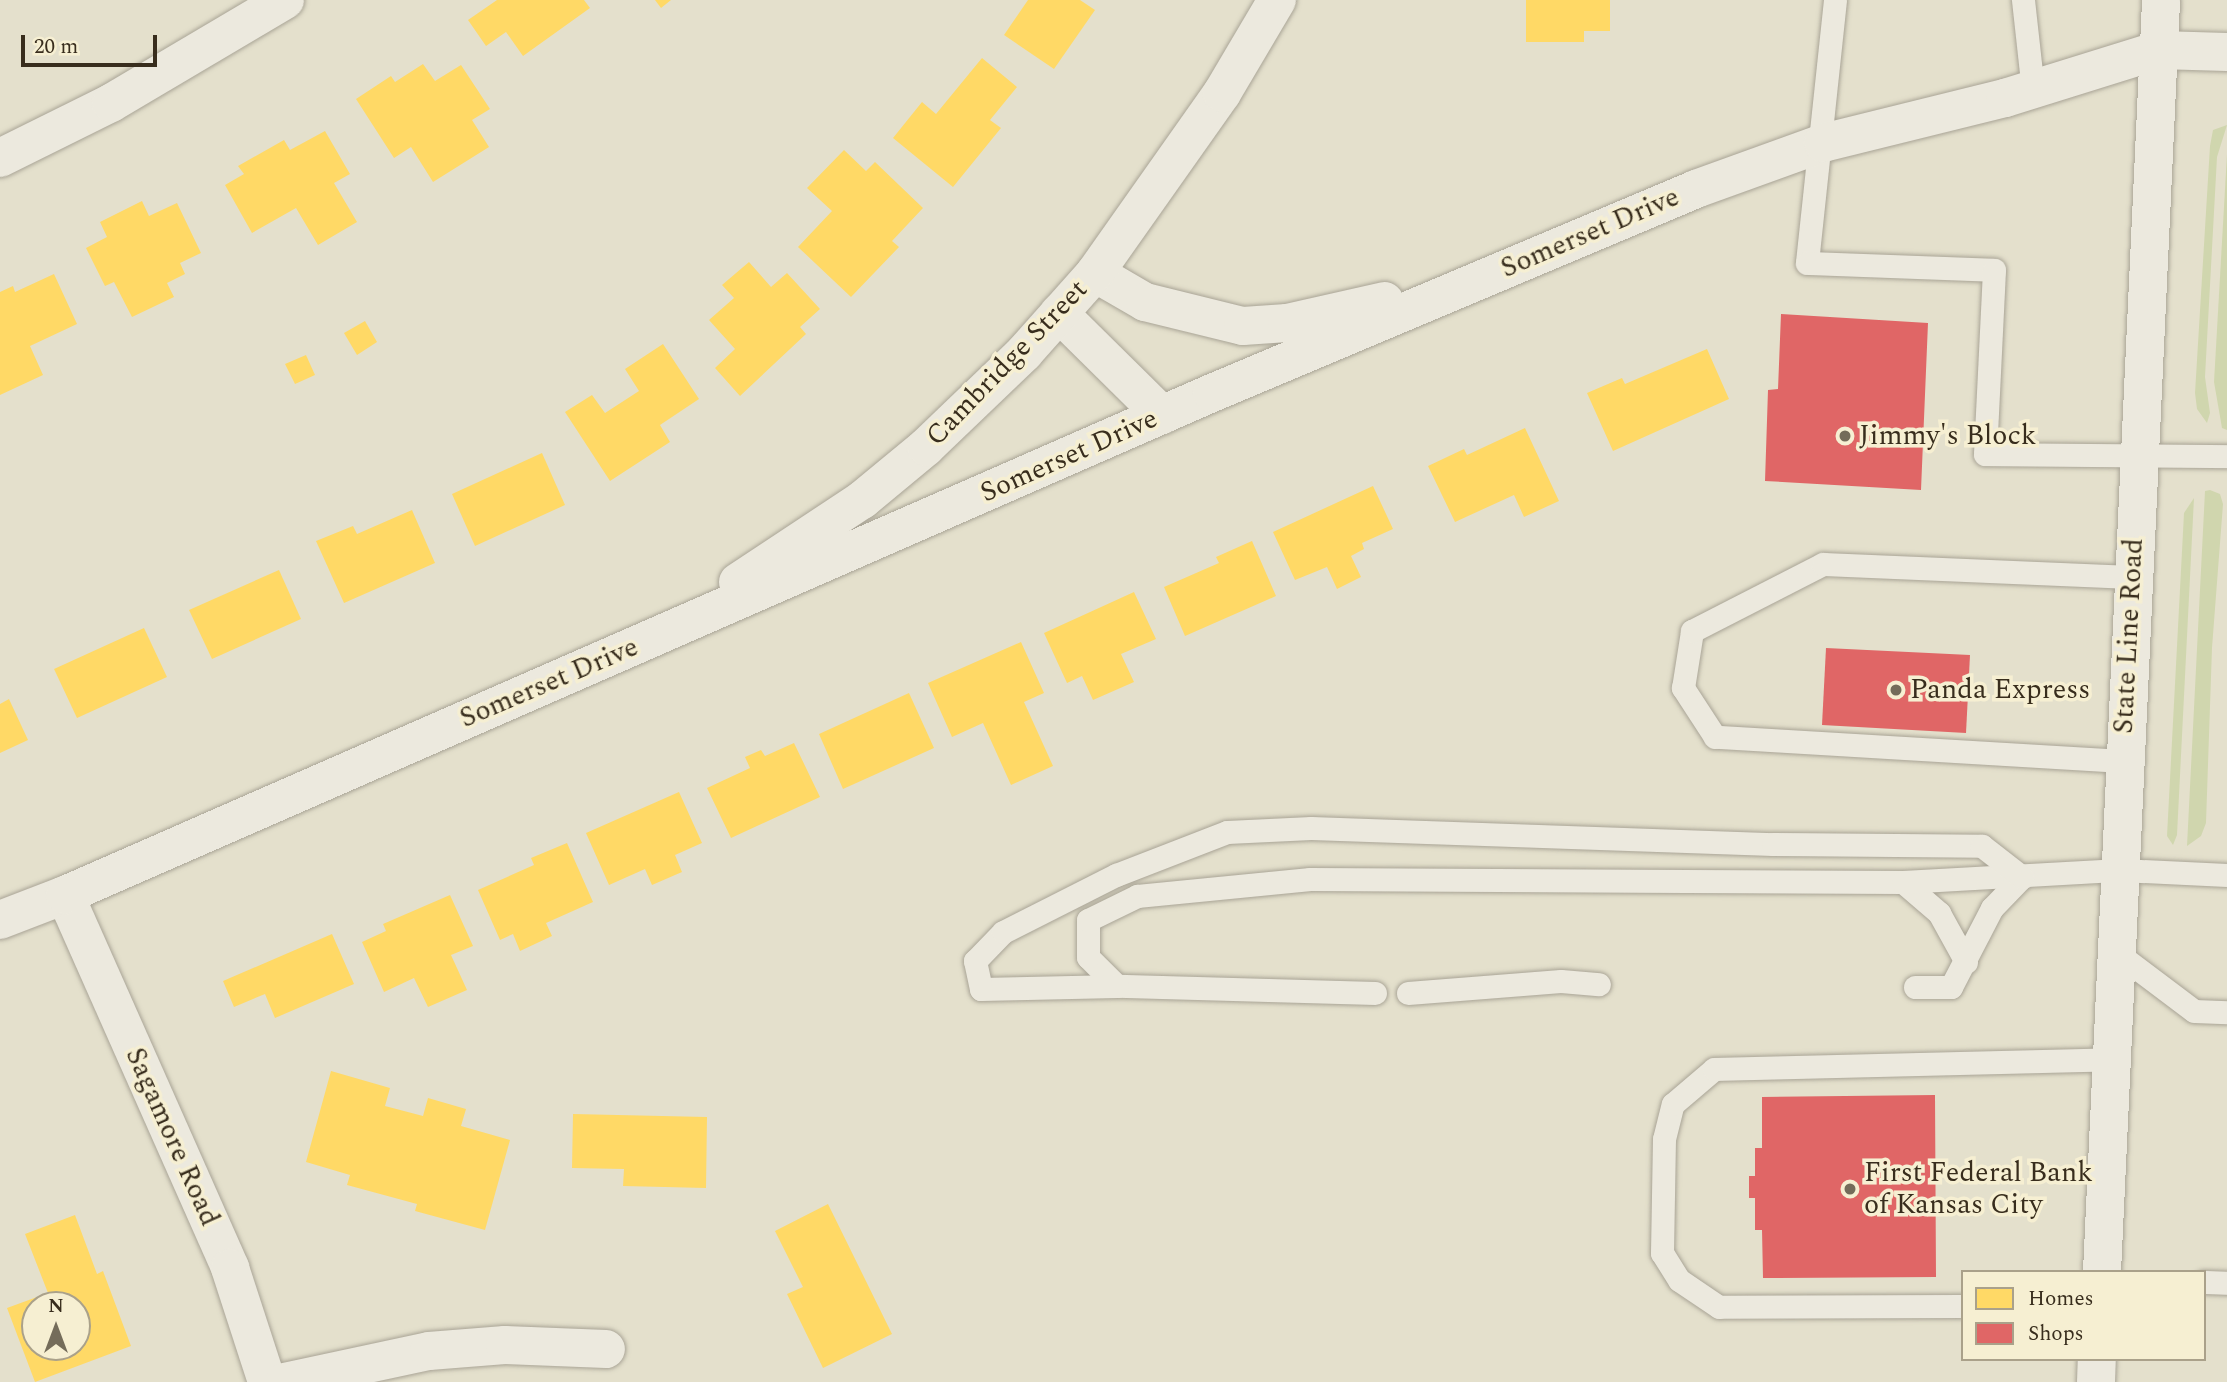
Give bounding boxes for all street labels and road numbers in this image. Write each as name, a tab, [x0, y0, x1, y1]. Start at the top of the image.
street label: Somerset Drive	[1496, 180, 1684, 286]
street label: Cambridge Street	[919, 273, 1095, 453]
street label: Somerset Drive	[975, 402, 1163, 510]
street label: State Line Road	[2107, 537, 2151, 735]
street label: Somerset Drive	[455, 630, 643, 736]
street label: Sagamore Road	[118, 1043, 226, 1231]

